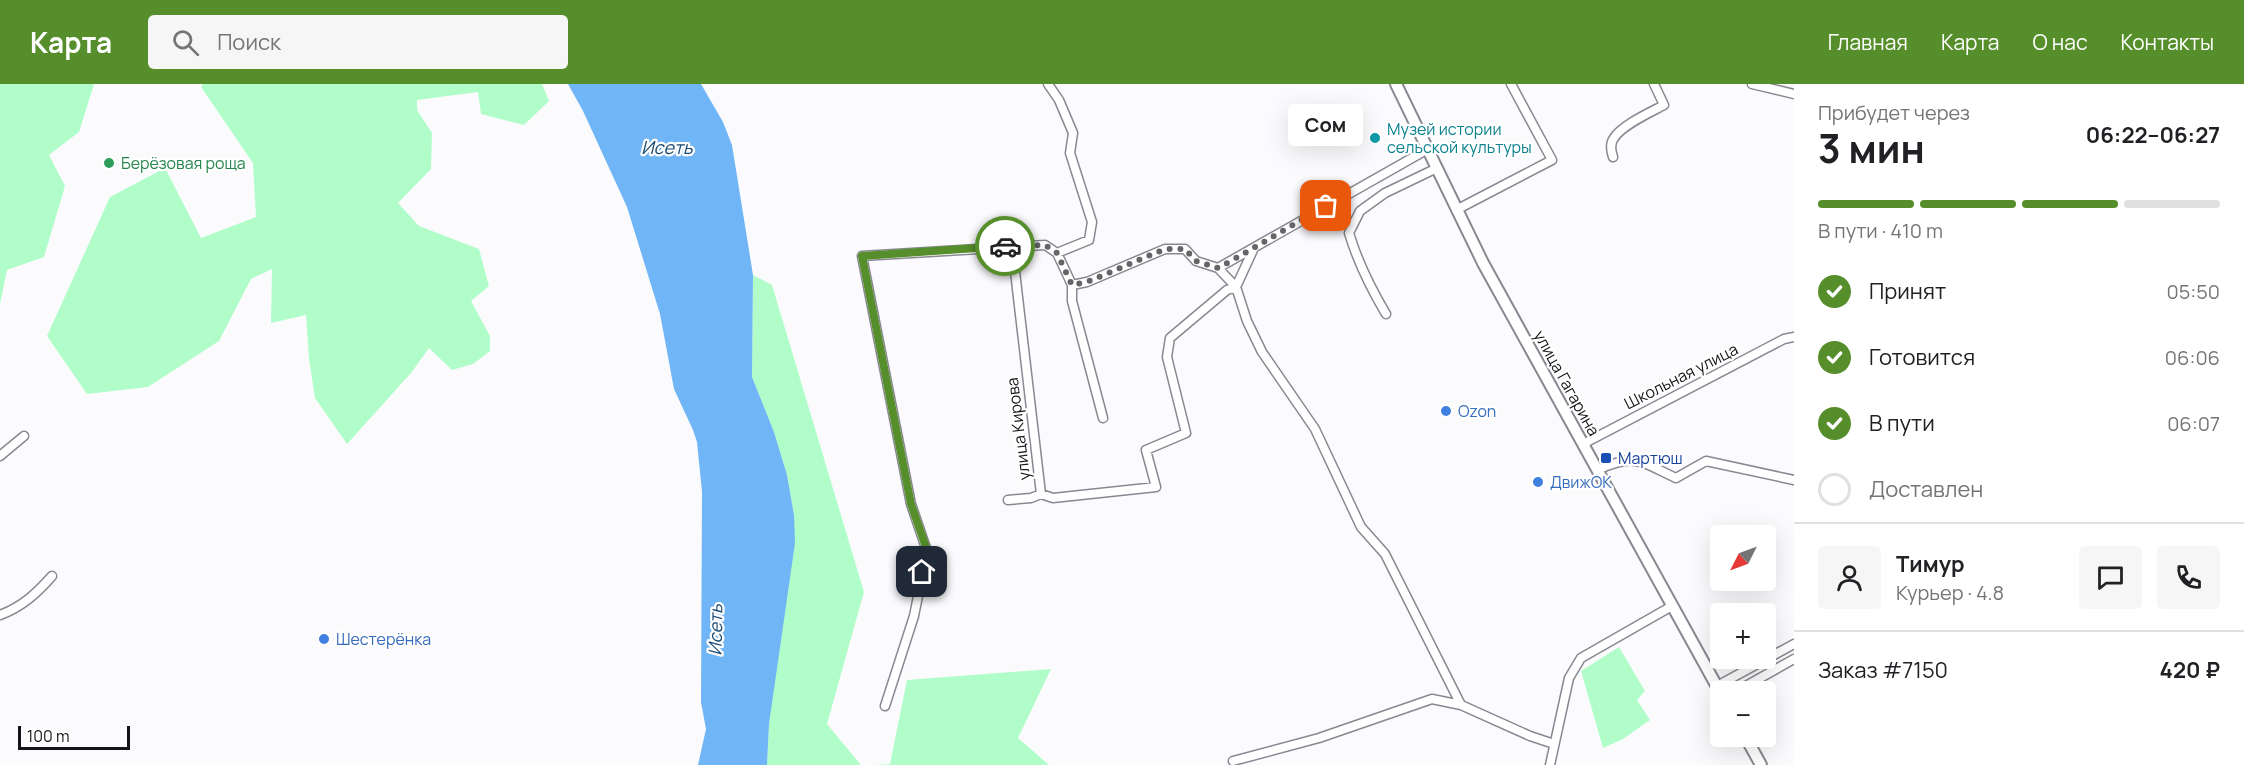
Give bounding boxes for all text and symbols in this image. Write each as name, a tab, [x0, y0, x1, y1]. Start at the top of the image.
search box	[148, 15, 568, 69]
text: Карта	[30, 23, 112, 61]
icon: search	[169, 26, 202, 59]
text: Поиск	[217, 27, 281, 57]
text: Главная	[1828, 28, 1908, 56]
text: Карта	[1941, 28, 1999, 56]
text: О нас	[2032, 28, 2088, 56]
text: Контакты	[2121, 28, 2214, 56]
text: Прибудет через	[1818, 99, 1970, 126]
callout: Сом	[1288, 104, 1364, 146]
text: Сом	[1305, 111, 1346, 138]
place label: Музей истории сельской культуры	[1387, 118, 1532, 158]
text: 06:22–06:27	[2086, 120, 2220, 150]
text: 3 мин	[1818, 121, 1925, 175]
marker: Музей истории сельской культуры	[1368, 131, 1382, 145]
water label: Исеть	[641, 135, 693, 159]
place label: Берёзовая роща	[121, 152, 246, 174]
marker: Берёзовая роща	[102, 156, 116, 170]
pin	[1300, 180, 1351, 231]
icon: bag	[1309, 189, 1342, 222]
courier	[975, 216, 1035, 276]
text: В пути · 410 m	[1818, 217, 1943, 244]
icon: car	[989, 230, 1022, 263]
icon: check	[1818, 275, 1851, 308]
text: Принят	[1869, 276, 1946, 306]
text: 05:50	[2167, 278, 2220, 305]
street label: улица Гагарина	[1529, 326, 1605, 440]
street label: Школьная улица	[1620, 338, 1742, 414]
icon: check	[1818, 341, 1851, 374]
text: Готовится	[1869, 342, 1975, 372]
text: 06:06	[2165, 344, 2220, 371]
street label: улица Кирова	[1001, 376, 1035, 482]
place label: Ozon	[1458, 400, 1496, 422]
marker: Ozon	[1439, 404, 1453, 418]
icon: check	[1818, 407, 1851, 440]
text: В пути	[1869, 408, 1935, 438]
text: 06:07	[2167, 410, 2220, 437]
place label: Мартюш	[1618, 447, 1683, 469]
marker: Мартюш	[1599, 451, 1613, 465]
place label: ДвижОК	[1550, 471, 1612, 493]
text: Доставлен	[1869, 474, 1983, 504]
marker: ДвижОК	[1531, 475, 1545, 489]
north arrow	[1710, 525, 1776, 591]
map controls	[1710, 525, 1776, 747]
pin	[896, 546, 947, 597]
button: person	[1818, 546, 1881, 609]
button: chat	[2079, 546, 2142, 609]
button: phone	[2157, 546, 2220, 609]
text: Тимур	[1896, 549, 1965, 579]
icon: home	[905, 555, 938, 588]
text: Курьер · 4.8	[1896, 579, 2004, 606]
button: +	[1710, 603, 1776, 669]
water label: Исеть	[703, 604, 727, 656]
place label: Шестерёнка	[336, 628, 431, 650]
marker: Шестерёнка	[317, 632, 331, 646]
text: Заказ #7150	[1818, 655, 1948, 685]
text: 420 ₽	[2160, 655, 2220, 685]
button: −	[1710, 681, 1776, 747]
scale bar	[18, 723, 130, 750]
text: 100 m	[27, 725, 70, 747]

